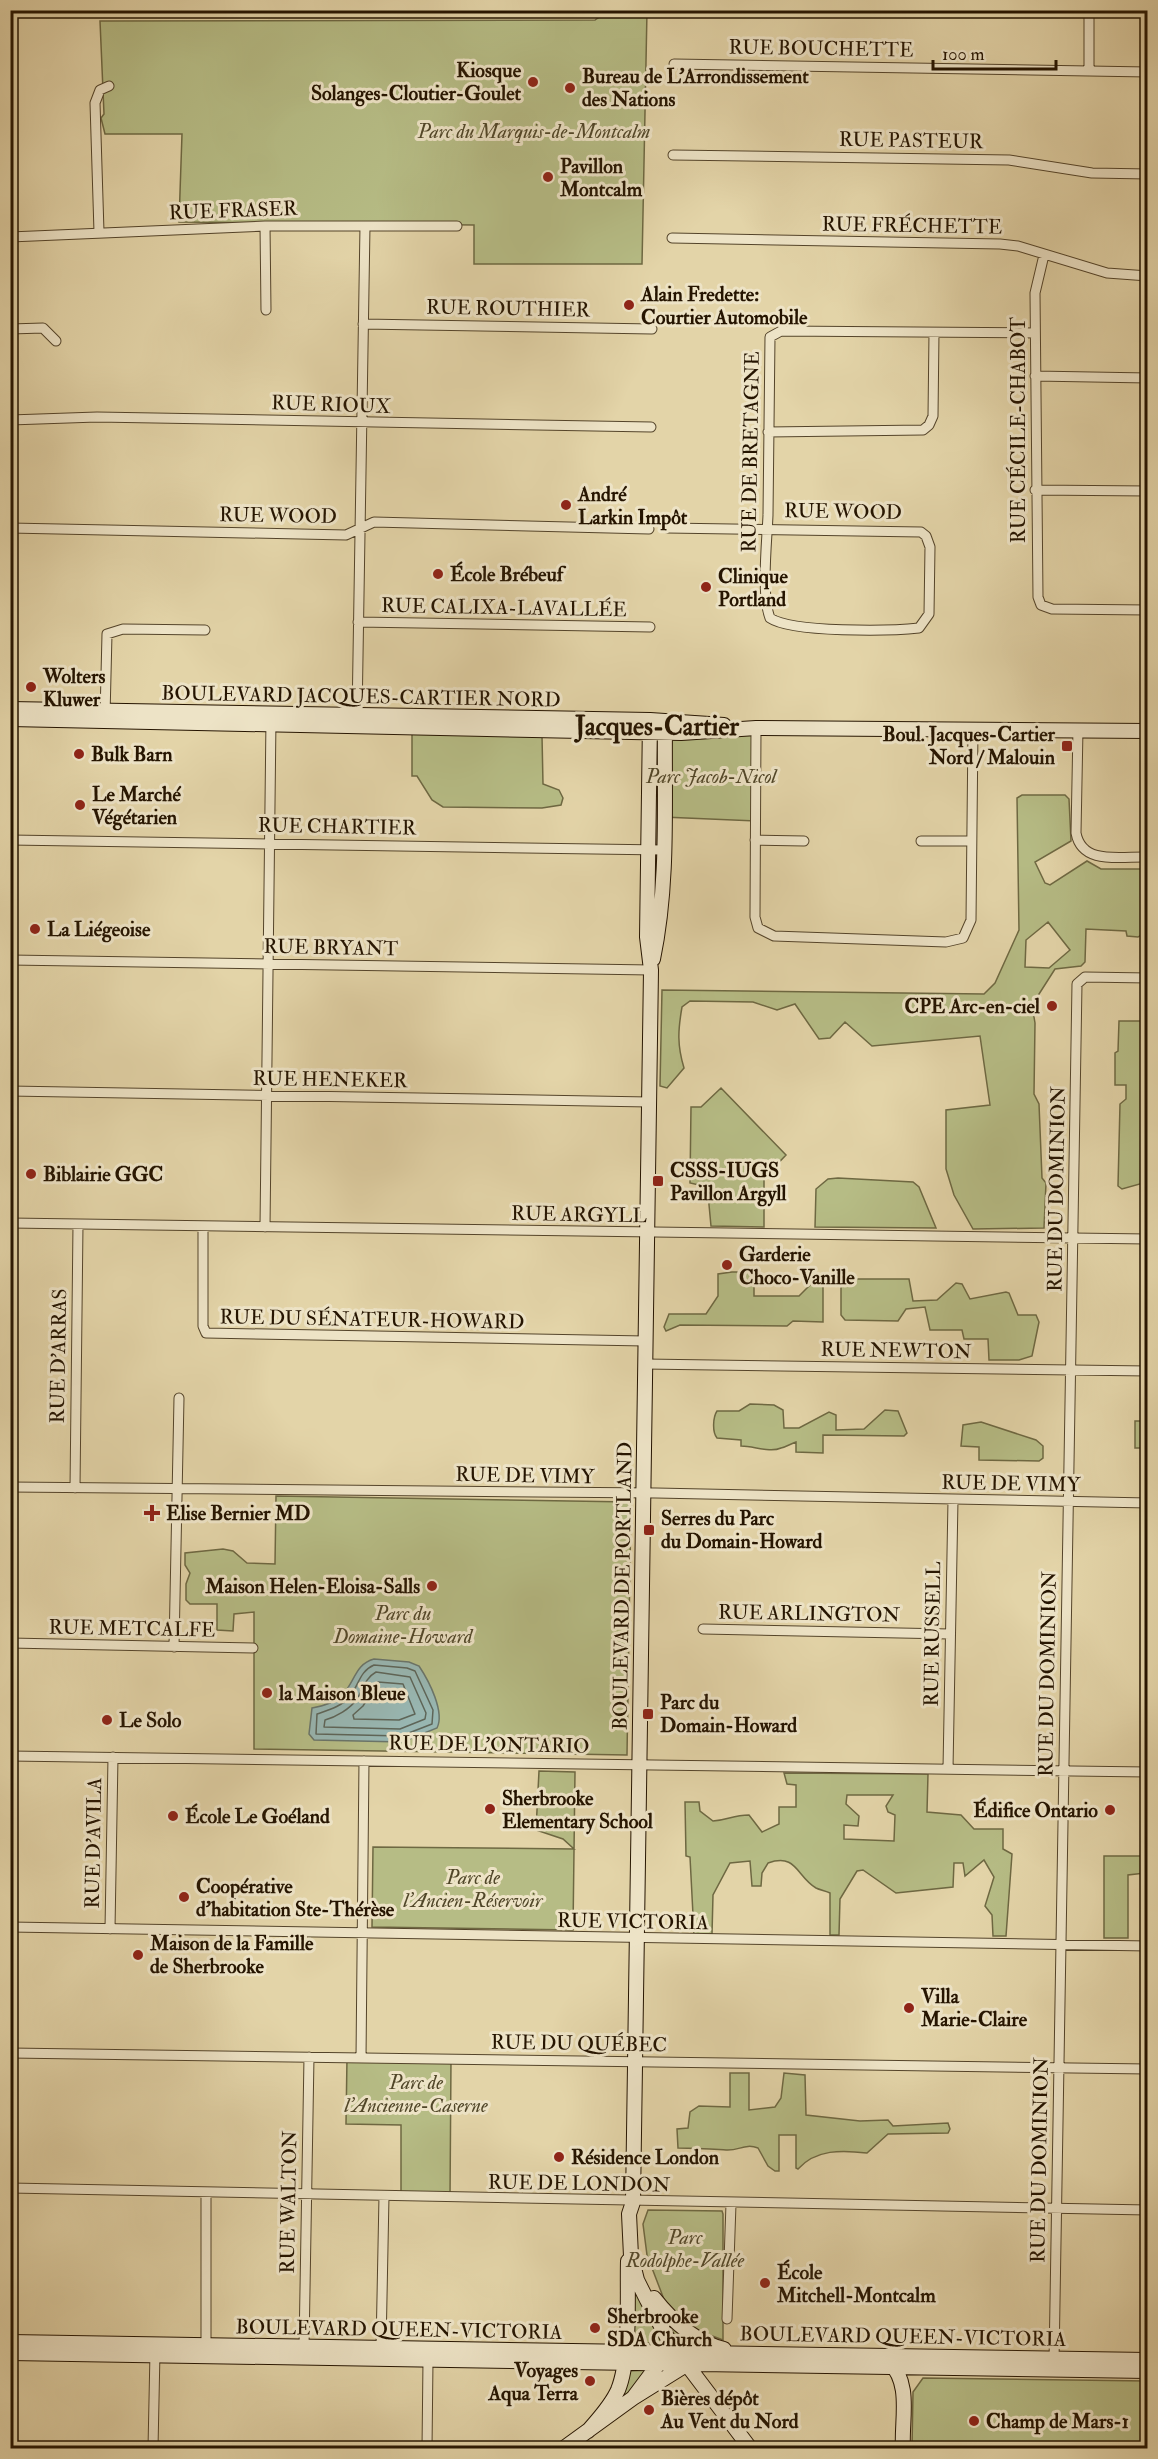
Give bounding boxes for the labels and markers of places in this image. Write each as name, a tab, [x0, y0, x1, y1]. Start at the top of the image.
place label: Kiosque Solanges-Cloutier-Goulet	[311, 58, 522, 107]
place label: Bureau de L'Arrondissement des Nations	[582, 64, 809, 112]
marker: Kiosque Solanges-Cloutier-Goulet	[526, 75, 540, 89]
marker: Bureau de L'Arrondissement des Nations	[563, 81, 577, 95]
place label: Pavillon Montcalm	[559, 154, 643, 202]
marker: Pavillon Montcalm	[541, 170, 555, 184]
place label: Alain Fredette: Courtier Automobile	[640, 282, 808, 330]
marker: Alain Fredette: Courtier Automobile	[622, 298, 636, 312]
place label: André Larkin Impôt	[577, 482, 688, 531]
marker: André Larkin Impôt	[559, 498, 573, 512]
place label: École Brébeuf	[450, 561, 567, 587]
place label: Clinique Portland	[718, 564, 788, 612]
marker: École Brébeuf	[431, 567, 445, 581]
marker: Clinique Portland	[699, 580, 713, 594]
place label: Wolters Kluwer	[42, 664, 105, 712]
marker: Wolters Kluwer	[24, 680, 38, 694]
place label: Boul. Jacques-Cartier Nord / Malouin	[883, 722, 1056, 770]
marker: Boul. Jacques-Cartier Nord / Malouin	[1060, 739, 1074, 753]
place label: Bulk Barn	[91, 742, 173, 767]
marker: Bulk Barn	[72, 747, 86, 761]
place label: Le Marché Végétarien	[91, 782, 181, 831]
marker: Le Marché Végétarien	[73, 798, 87, 812]
place label: La Liégeoise	[47, 917, 151, 943]
marker: La Liégeoise	[28, 922, 42, 936]
place label: CPE Arc-en-ciel	[905, 994, 1041, 1019]
marker: CPE Arc-en-ciel	[1045, 999, 1059, 1013]
place label: CSSS-IUGS Pavillon Argyll	[670, 1158, 787, 1207]
place label: Biblairie GGC	[43, 1162, 163, 1187]
marker: Biblairie GGC	[24, 1167, 38, 1181]
marker: CSSS-IUGS Pavillon Argyll	[651, 1174, 665, 1188]
place label: Garderie Choco-Vanille	[739, 1242, 855, 1290]
marker: Garderie Choco-Vanille	[720, 1258, 734, 1272]
place label: Elise Bernier MD	[166, 1501, 310, 1526]
marker: Elise Bernier MD	[143, 1504, 161, 1522]
place label: Serres du Parc du Domain-Howard	[661, 1506, 823, 1554]
marker: Serres du Parc du Domain-Howard	[642, 1523, 656, 1537]
place label: Maison Helen-Eloisa-Salls	[204, 1574, 420, 1599]
marker: Maison Helen-Eloisa-Salls	[425, 1579, 439, 1593]
place label: la Maison Bleue	[278, 1681, 406, 1706]
marker: la Maison Bleue	[260, 1686, 274, 1700]
place label: Parc du Domain-Howard	[660, 1690, 797, 1738]
marker: Parc du Domain-Howard	[641, 1707, 655, 1721]
place label: Le Solo	[119, 1708, 182, 1733]
marker: Le Solo	[100, 1713, 114, 1727]
place label: Sherbrooke Elementary School	[502, 1786, 654, 1835]
place label: Édifice Ontario	[973, 1797, 1098, 1823]
marker: Sherbrooke Elementary School	[483, 1802, 497, 1816]
place label: École Le Goéland	[185, 1803, 330, 1829]
marker: Édifice Ontario	[1103, 1803, 1117, 1817]
marker: École Le Goéland	[166, 1809, 180, 1823]
place label: Coopérative d'habitation Ste-Thérèse	[196, 1874, 395, 1922]
marker: Coopérative d'habitation Ste-Thérèse	[177, 1890, 191, 1904]
place label: Maison de la Famille de Sherbrooke	[149, 1931, 314, 1979]
marker: Maison de la Famille de Sherbrooke	[131, 1948, 145, 1962]
place label: Villa Marie-Claire	[920, 1984, 1028, 2032]
marker: Villa Marie-Claire	[902, 2001, 916, 2015]
place label: Résidence London	[571, 2145, 720, 2170]
marker: Résidence London	[552, 2150, 566, 2164]
place label: École Mitchell-Montcalm	[776, 2259, 936, 2308]
marker: École Mitchell-Montcalm	[758, 2276, 772, 2290]
place label: Sherbrooke SDA Church	[607, 2304, 713, 2352]
marker: Sherbrooke SDA Church	[588, 2321, 602, 2335]
place label: Voyages Aqua Terra	[487, 2358, 579, 2407]
marker: Voyages Aqua Terra	[583, 2374, 597, 2388]
place label: Bières dépôt Au Vent du Nord	[660, 2386, 799, 2434]
marker: Bières dépôt Au Vent du Nord	[642, 2403, 656, 2417]
place label: Champ de Mars-1	[986, 2409, 1129, 2435]
marker: Champ de Mars-1	[967, 2414, 981, 2428]

